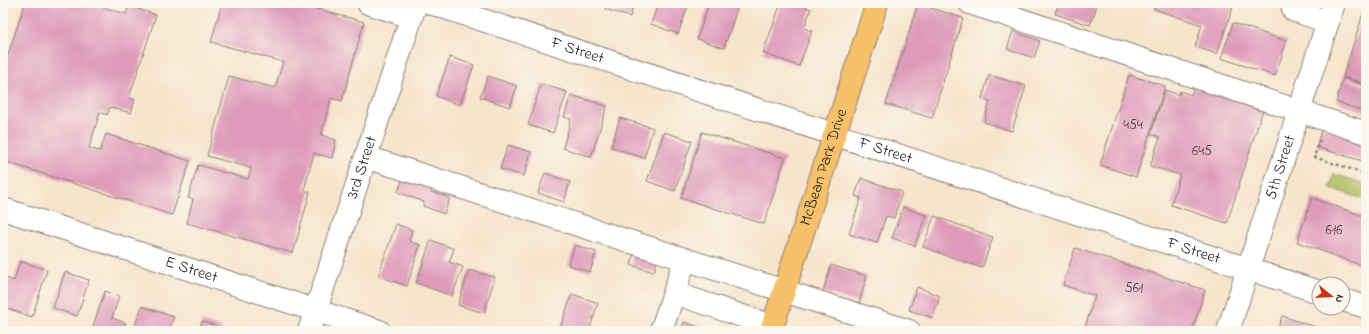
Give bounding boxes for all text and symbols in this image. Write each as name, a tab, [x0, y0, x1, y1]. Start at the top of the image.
street label: F Street	[547, 31, 608, 71]
street label: McBean Park Drive	[794, 105, 854, 229]
house number: 454	[1123, 115, 1143, 136]
street label: F Street	[855, 131, 916, 171]
street label: 5th Street	[1259, 131, 1303, 203]
street label: 3rd Street	[341, 132, 384, 202]
house number: 645	[1192, 141, 1212, 162]
house number: 616	[1326, 220, 1342, 241]
street label: F Street	[1163, 231, 1224, 271]
street label: E Street	[162, 250, 221, 290]
north arrow	[1311, 276, 1351, 316]
house number: 561	[1125, 278, 1144, 299]
text: N	[1331, 293, 1348, 305]

